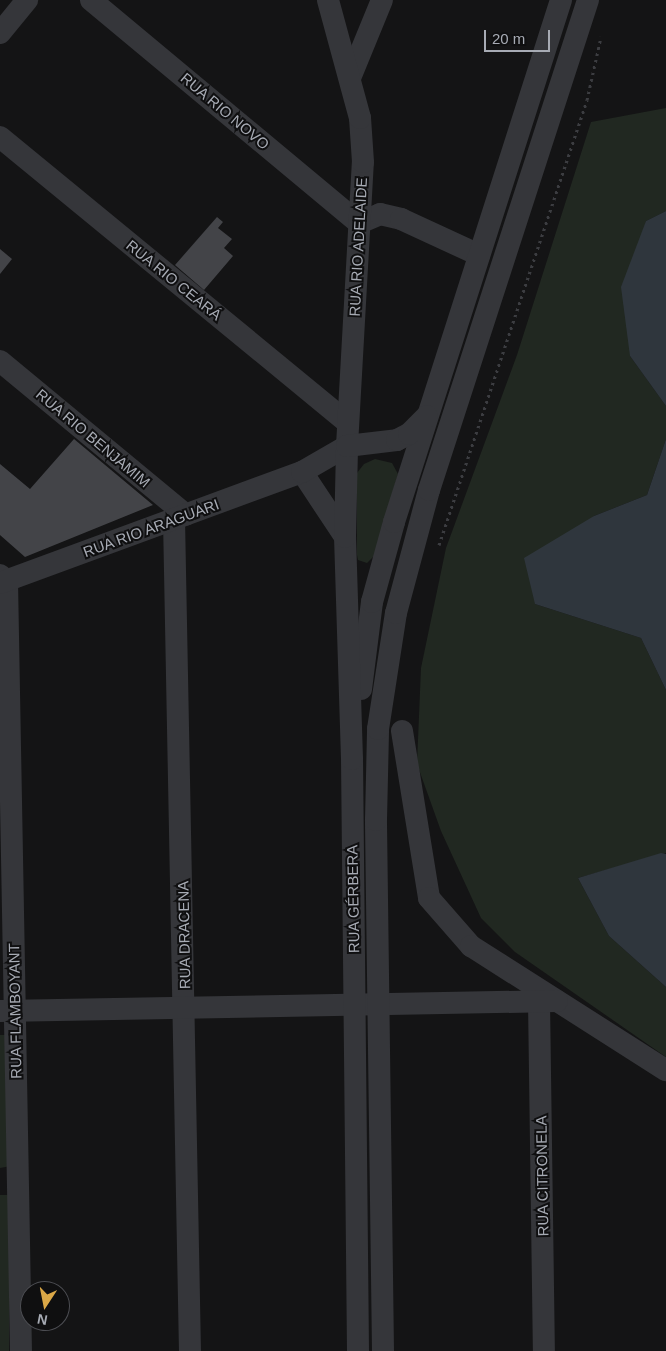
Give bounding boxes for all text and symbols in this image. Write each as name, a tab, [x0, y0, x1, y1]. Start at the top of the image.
scale bar	[486, 20, 552, 52]
text: 20 m	[492, 30, 525, 47]
street label: RUA RIO NOVO	[177, 68, 273, 154]
street label: RUA RIO ADELAIDE	[345, 176, 371, 318]
street label: RUA RIO CEARÁ	[122, 236, 226, 324]
street label: RUA RIO BENJAMIM	[32, 385, 154, 491]
street label: RUA RIO ARAGUARI	[80, 495, 222, 561]
street label: RUA GÉRBERA	[343, 844, 363, 954]
street label: RUA DRACENA	[174, 880, 194, 990]
street label: RUA FLAMBOYANT	[5, 943, 25, 1079]
street label: RUA CITRONELA	[532, 1115, 552, 1237]
north arrow	[20, 1281, 70, 1331]
text: N	[36, 1311, 49, 1329]

